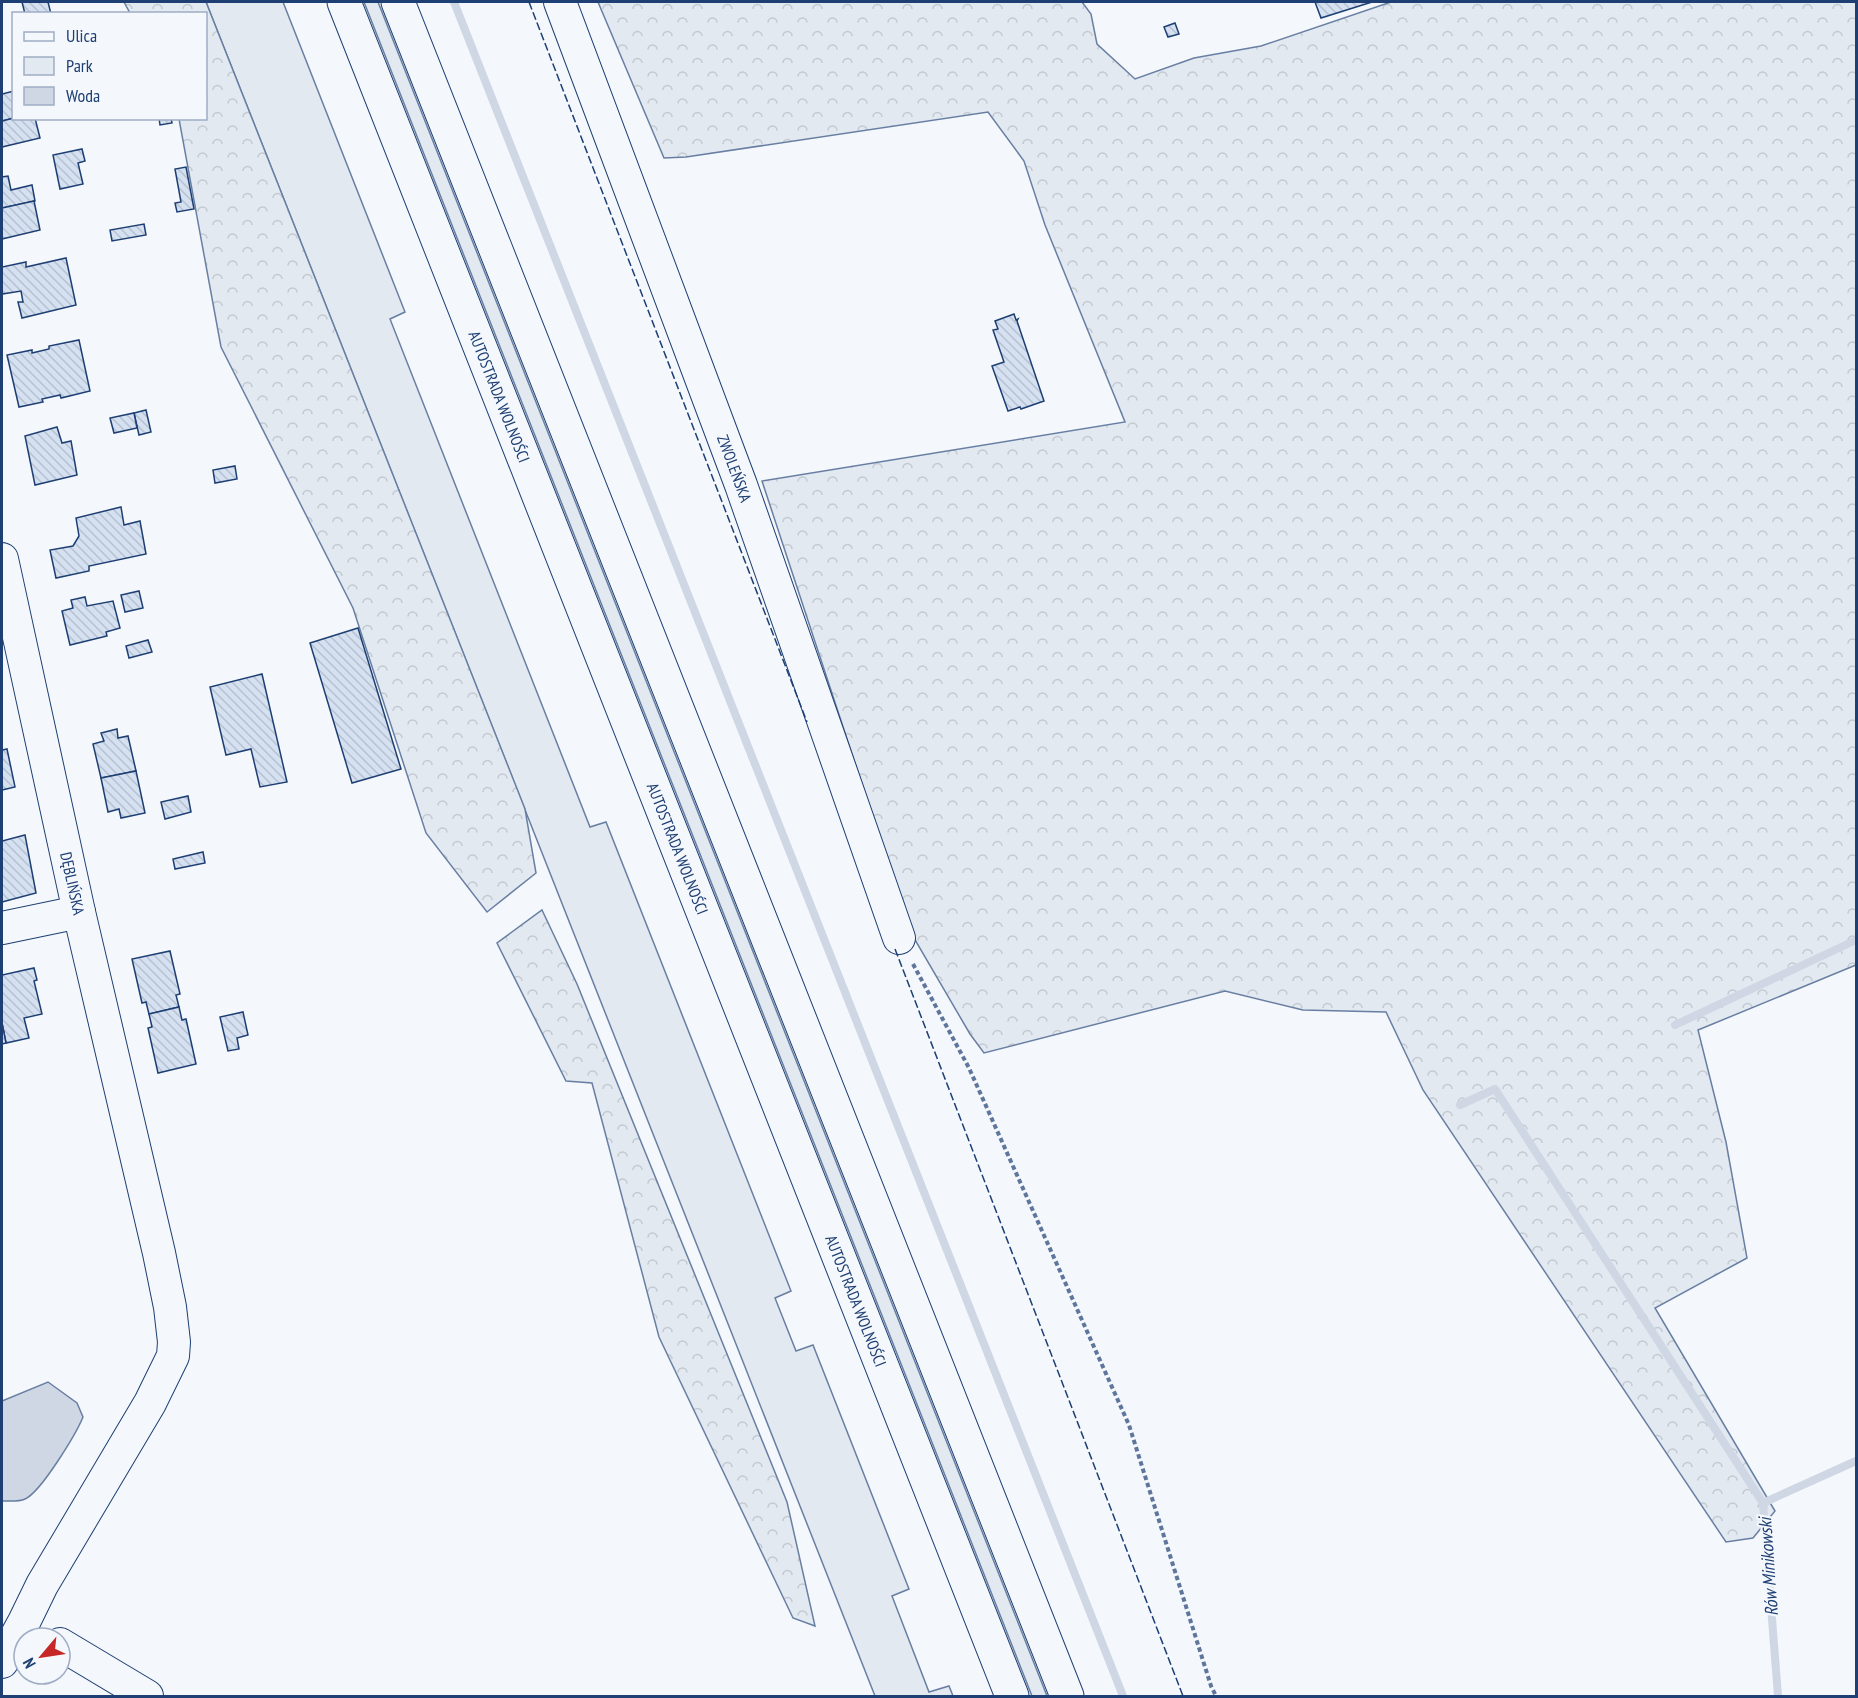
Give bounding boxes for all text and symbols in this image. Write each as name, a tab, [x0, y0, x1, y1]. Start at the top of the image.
legend	[12, 12, 207, 120]
text: Ulica	[66, 24, 97, 47]
text: Park	[66, 54, 93, 77]
text: Woda	[66, 84, 100, 107]
street label: AUTOSTRADA WOLNOŚCI	[465, 328, 534, 465]
street label: ZWOLEŃSKA	[713, 432, 756, 505]
street label: AUTOSTRADA WOLNOŚCI	[643, 780, 713, 917]
street label: DĘBLIŃSKA	[56, 850, 89, 917]
street label: AUTOSTRADA WOLNOŚCI	[821, 1232, 891, 1369]
water label: Rów Minikowski	[1753, 1515, 1783, 1617]
north arrow	[12, 1626, 72, 1686]
text: N	[18, 1655, 40, 1672]

